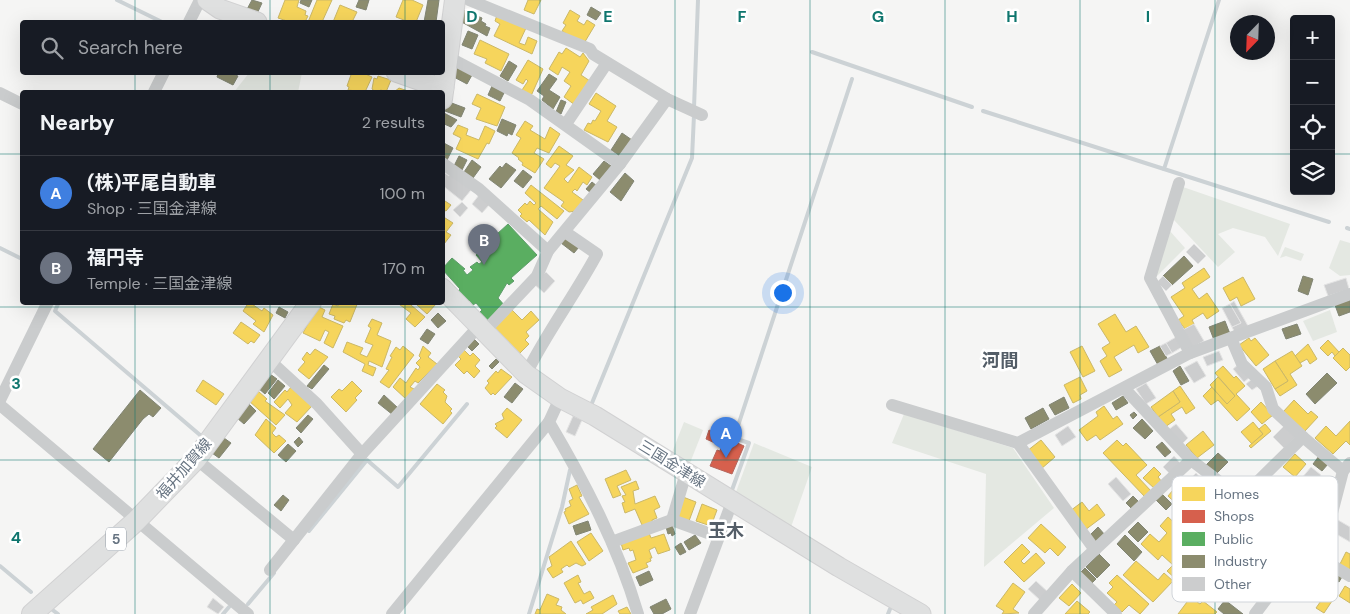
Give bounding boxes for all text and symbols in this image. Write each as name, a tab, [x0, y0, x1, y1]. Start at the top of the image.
text: D	[466, 6, 478, 27]
text: E	[603, 6, 613, 27]
text: F	[738, 6, 747, 27]
text: G	[872, 6, 884, 27]
text: H	[1006, 6, 1018, 27]
text: I	[1146, 6, 1150, 27]
north arrow	[1230, 15, 1275, 60]
map controls	[1290, 15, 1335, 195]
button: +	[1290, 15, 1335, 60]
search box	[20, 20, 445, 75]
icon: search	[38, 34, 66, 62]
text: Search here	[78, 35, 183, 60]
button: −	[1290, 60, 1335, 105]
button: locate	[1290, 105, 1335, 150]
text: Nearby	[40, 109, 114, 137]
text: 2 results	[362, 112, 425, 133]
button: layers	[1290, 150, 1335, 195]
text: (株)平尾自動車	[87, 170, 216, 195]
text: A	[50, 183, 62, 204]
text: 100 m	[380, 183, 425, 204]
text: Shop · 三国金津線	[87, 198, 217, 219]
pin: B	[468, 224, 500, 265]
text: 福円寺	[87, 245, 144, 270]
text: B	[51, 258, 61, 279]
text: 170 m	[382, 258, 425, 279]
text: Temple · 三国金津線	[87, 273, 232, 294]
your location	[770, 280, 796, 306]
district label: 河間	[982, 349, 1018, 373]
text: 3	[11, 373, 21, 394]
pin: A	[710, 417, 742, 458]
street label: 福井加賀線	[152, 434, 216, 504]
street label: 三国金津線	[635, 436, 709, 492]
legend	[1172, 476, 1338, 602]
text: Homes	[1214, 485, 1259, 503]
text: Shops	[1214, 507, 1254, 525]
district label: 玉木	[708, 519, 744, 543]
text: 4	[11, 527, 21, 548]
road number: 5	[106, 528, 126, 550]
text: Public	[1214, 530, 1253, 548]
text: Industry	[1214, 552, 1267, 570]
text: Other	[1214, 575, 1252, 593]

